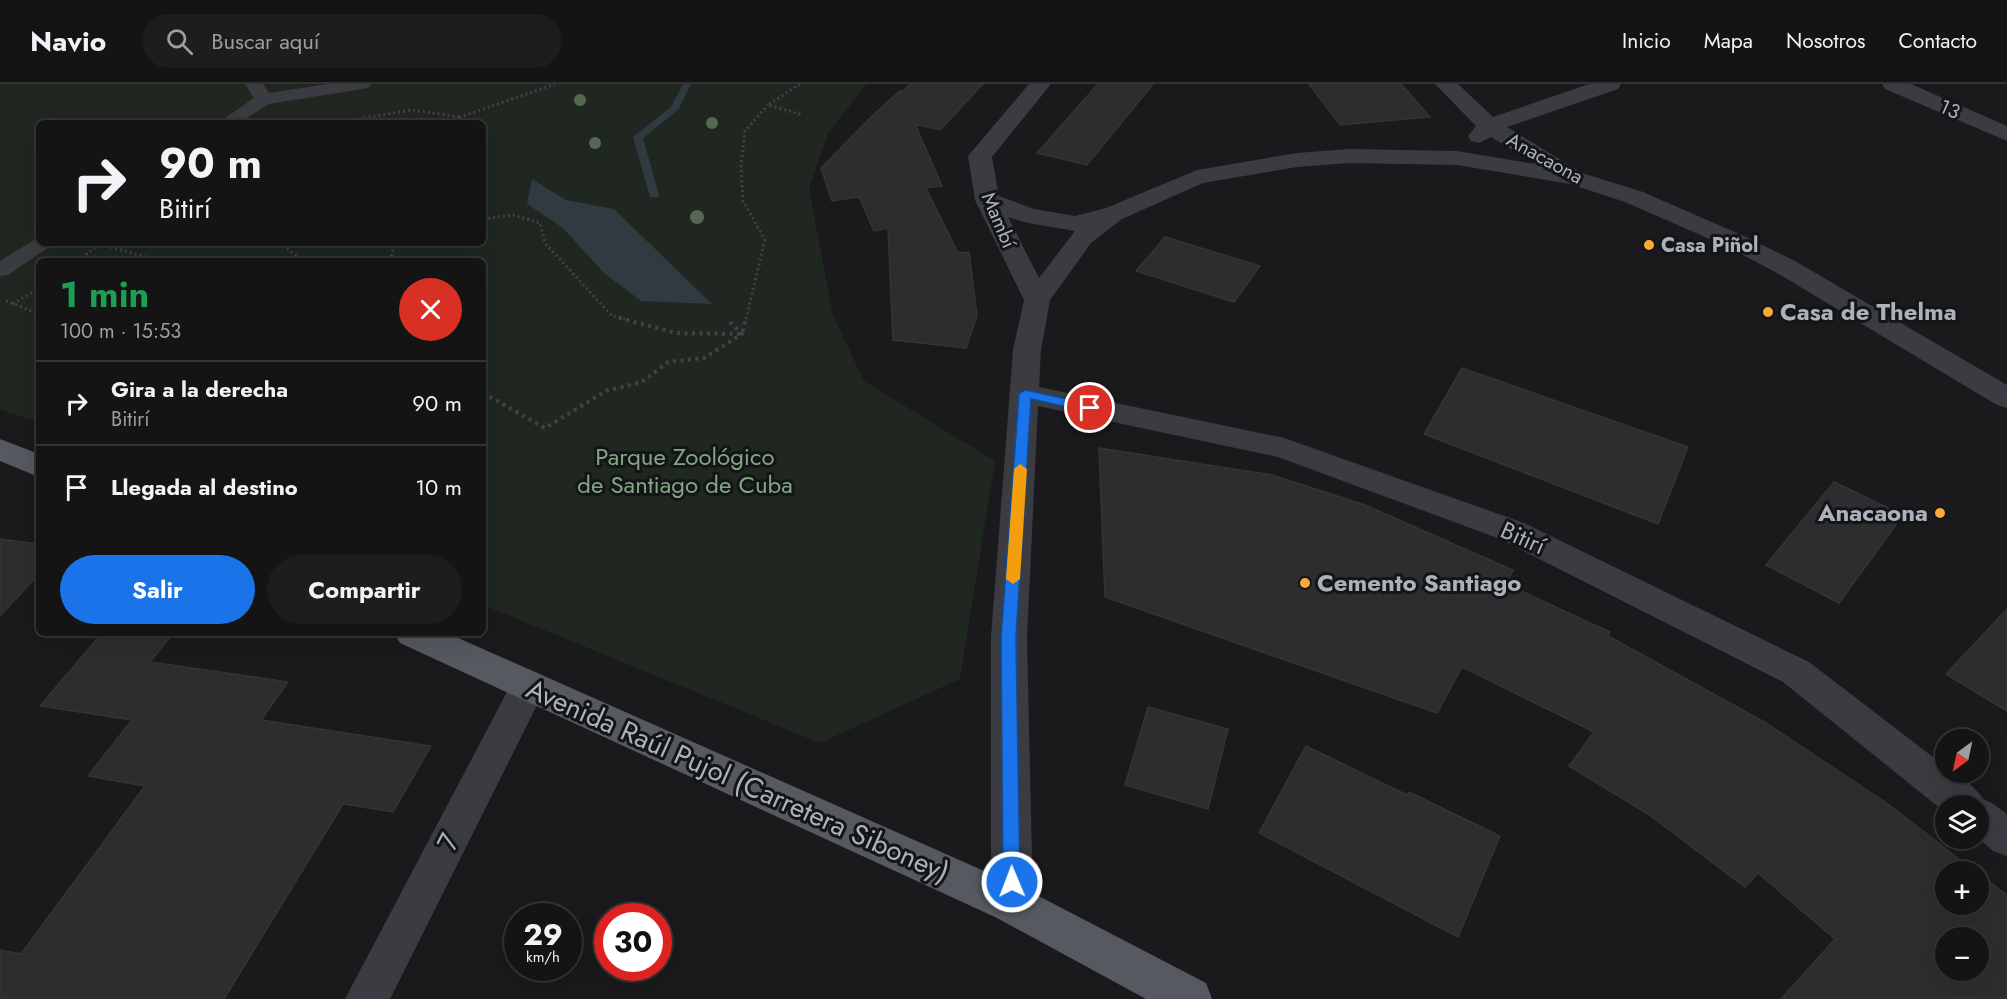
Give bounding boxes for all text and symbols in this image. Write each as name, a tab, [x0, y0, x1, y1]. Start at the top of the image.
search box	[142, 14, 562, 68]
text: Navio	[30, 21, 106, 62]
icon: search	[163, 25, 196, 58]
text: Buscar aquí	[211, 25, 320, 57]
text: Inicio	[1622, 26, 1671, 56]
text: Mapa	[1704, 26, 1753, 56]
text: Nosotros	[1786, 26, 1865, 56]
text: Contacto	[1898, 26, 1977, 56]
street label: 13	[1935, 92, 1965, 127]
street label: Anacaona	[1501, 126, 1588, 191]
text: 90 m	[159, 133, 262, 194]
icon: right	[60, 144, 138, 222]
street label: Mambí	[974, 188, 1024, 253]
text: Bitirí	[159, 189, 211, 228]
place label: Casa Piñol	[1661, 231, 1758, 260]
marker: Casa Piñol	[1642, 238, 1656, 252]
text: 1 min	[60, 268, 149, 320]
button: close	[399, 278, 462, 341]
place label: Casa de Thelma	[1780, 294, 1957, 329]
marker: Casa de Thelma	[1761, 305, 1775, 319]
text: 100 m · 15:53	[60, 317, 181, 346]
text: Gira a la derecha	[111, 373, 288, 405]
pin	[1064, 382, 1115, 433]
icon: right	[60, 387, 93, 420]
text: 90 m	[412, 387, 462, 419]
icon: arrive	[1073, 391, 1106, 424]
text: Bitirí	[111, 405, 149, 434]
park label: Parque Zoológico de Santiago de Cuba	[577, 439, 793, 502]
icon: arrive	[60, 471, 93, 504]
text: Llegada al destino	[111, 471, 298, 503]
text: 10 m	[415, 471, 462, 503]
place label: Anacaona	[1817, 495, 1928, 530]
marker: Anacaona	[1933, 506, 1947, 520]
street label: Bitirí	[1495, 512, 1552, 563]
button: Salir	[60, 555, 255, 624]
button: Compartir	[267, 555, 462, 624]
place label: Cemento Santiago	[1317, 565, 1522, 600]
marker: Cemento Santiago	[1298, 576, 1312, 590]
street label: Avenida Raúl Pujol (Carretera Siboney)	[520, 668, 956, 893]
north arrow	[1935, 729, 1989, 783]
map controls	[1935, 729, 1989, 981]
button: layers	[1935, 795, 1989, 849]
street label: 7	[427, 826, 470, 858]
position arrow	[980, 850, 1044, 914]
button: +	[1935, 861, 1989, 915]
speed limit sign: 30	[594, 903, 672, 981]
text: 29	[523, 913, 563, 956]
button: −	[1935, 927, 1989, 981]
text: km/h	[526, 946, 560, 968]

